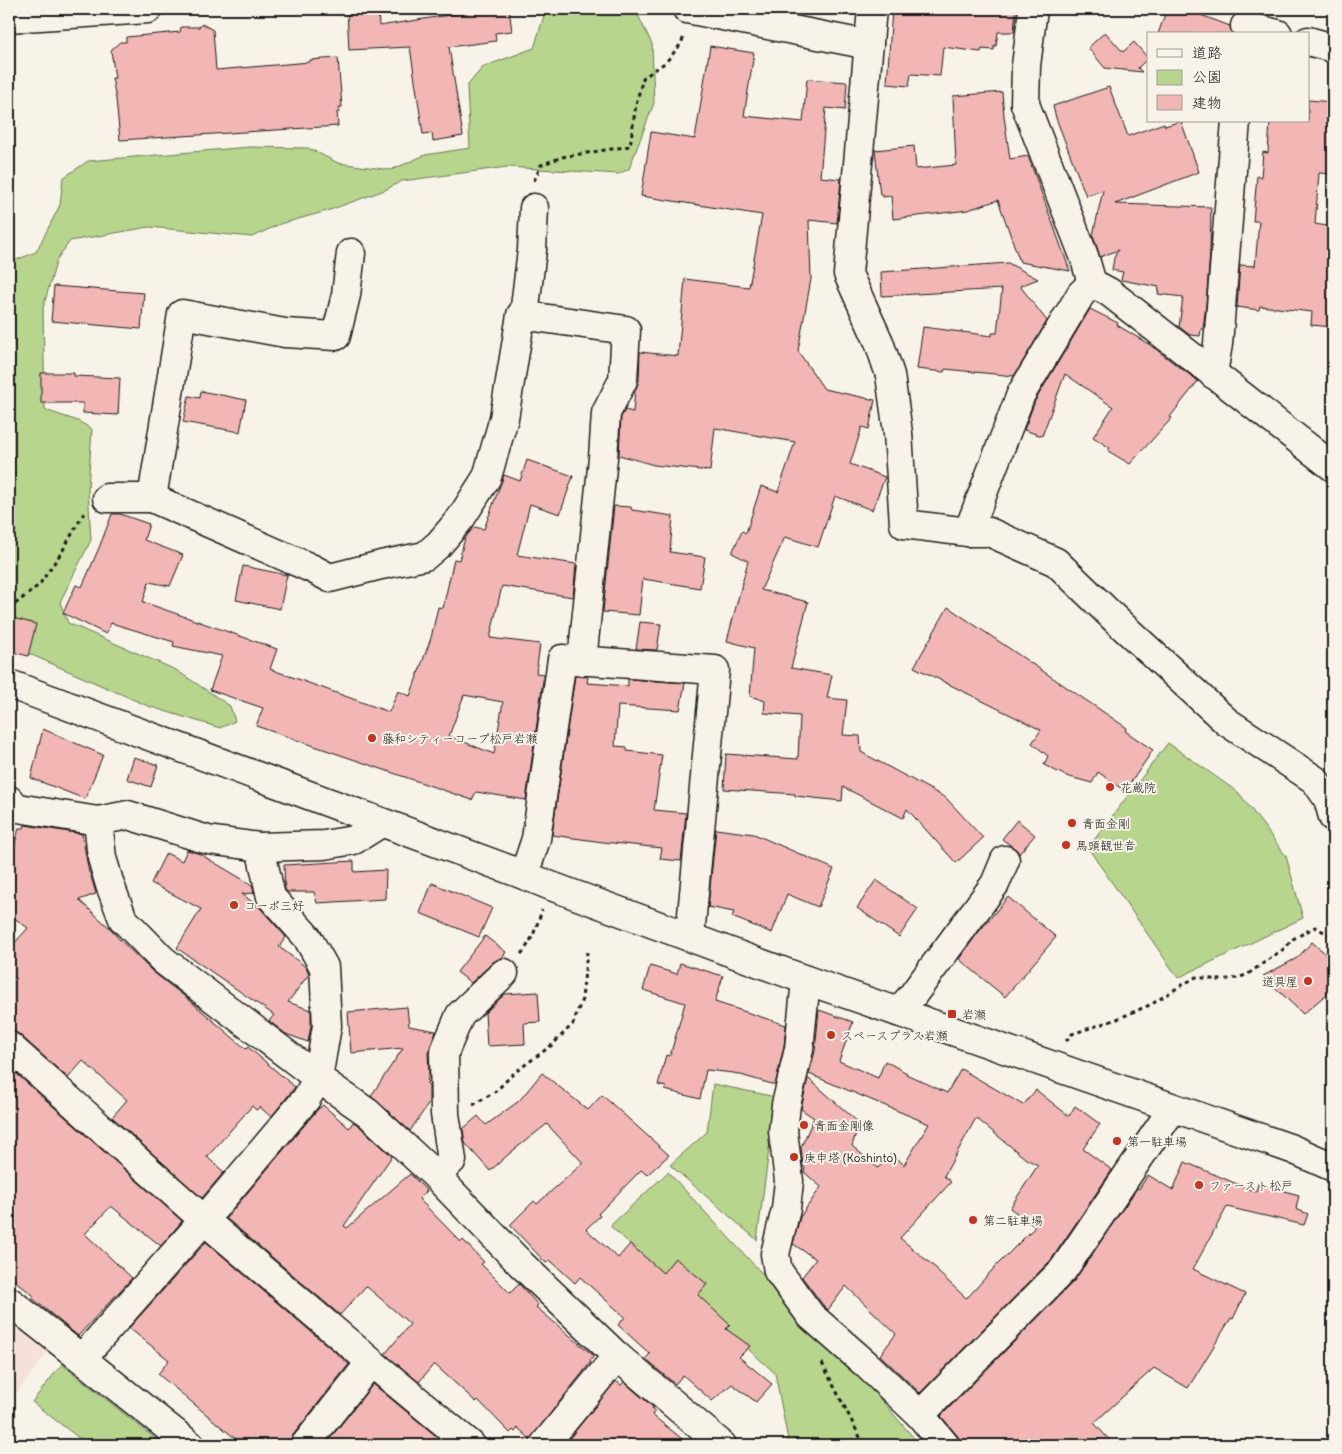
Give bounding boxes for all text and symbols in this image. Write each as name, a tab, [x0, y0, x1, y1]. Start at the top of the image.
legend	[1147, 32, 1310, 122]
text: 道路	[1192, 43, 1222, 62]
text: 公園	[1192, 67, 1222, 86]
text: 建物	[1192, 93, 1222, 112]
place label: 藤和シティーコープ松戸岩瀬	[382, 731, 538, 746]
marker: 藤和シティーコープ松戸岩瀬	[366, 732, 378, 744]
place label: 花蔵院	[1120, 780, 1156, 795]
marker: 花蔵院	[1104, 781, 1116, 793]
place label: 青面金剛	[1082, 816, 1130, 831]
marker: 青面金剛	[1066, 817, 1078, 829]
place label: 馬頭観世音	[1076, 838, 1136, 853]
marker: 馬頭観世音	[1060, 839, 1072, 851]
place label: コーポ三好	[244, 898, 304, 913]
marker: コーポ三好	[228, 899, 240, 911]
place label: 道具屋	[1262, 974, 1298, 989]
marker: 道具屋	[1302, 975, 1314, 987]
place label: 岩瀬	[962, 1007, 986, 1022]
marker: 岩瀬	[946, 1008, 958, 1020]
place label: スペースプラス岩瀬	[841, 1028, 948, 1043]
marker: スペースプラス岩瀬	[825, 1029, 837, 1041]
place label: 青面金剛像	[814, 1118, 874, 1133]
marker: 青面金剛像	[798, 1119, 810, 1131]
place label: 第一駐車場	[1127, 1134, 1187, 1149]
marker: 第一駐車場	[1111, 1135, 1123, 1147]
place label: 庚申塔 (Koshinto)	[804, 1150, 897, 1165]
marker: 庚申塔 (Koshinto)	[788, 1151, 800, 1163]
place label: ファースト松戸	[1209, 1178, 1293, 1193]
marker: ファースト松戸	[1193, 1179, 1205, 1191]
place label: 第二駐車場	[983, 1213, 1043, 1228]
marker: 第二駐車場	[967, 1214, 979, 1226]

